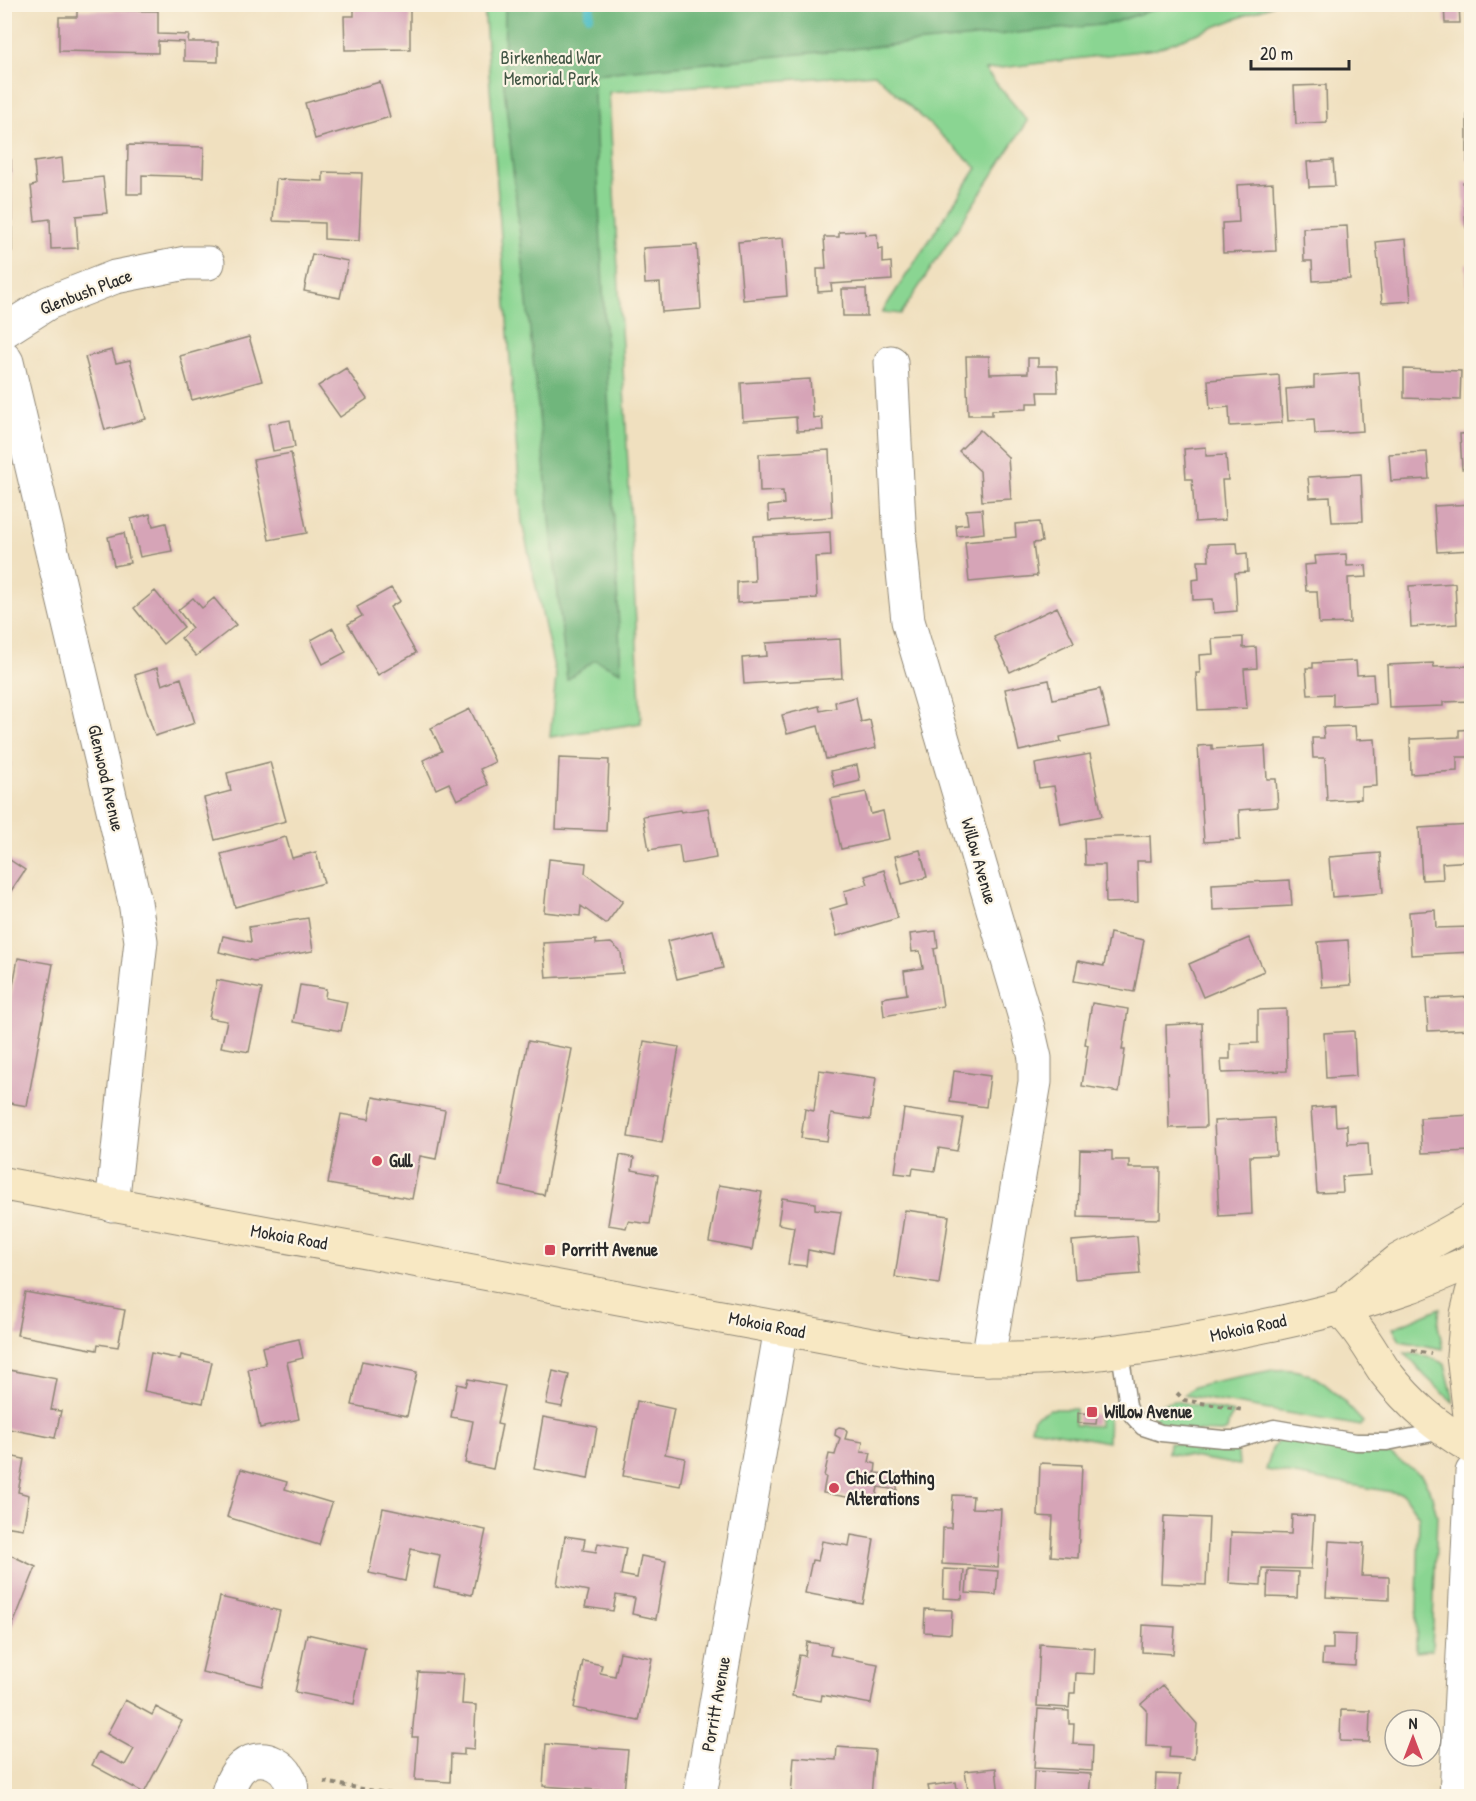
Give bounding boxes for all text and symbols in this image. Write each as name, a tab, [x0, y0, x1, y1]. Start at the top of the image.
scale bar	[1251, 33, 1348, 71]
text: 20 m	[1260, 41, 1293, 66]
park label: Birkenhead War Memorial Park	[501, 45, 602, 91]
street label: Glenbush Place	[36, 263, 135, 321]
street label: Glenwood Avenue	[82, 722, 131, 834]
street label: Willow Avenue	[955, 815, 1004, 907]
place label: Gull	[389, 1148, 414, 1173]
marker: Gull	[370, 1154, 384, 1168]
street label: Mokoia Road	[249, 1217, 329, 1256]
place label: Porritt Avenue	[562, 1237, 659, 1262]
marker: Porritt Avenue	[543, 1243, 557, 1257]
street label: Mokoia Road	[727, 1305, 807, 1344]
street label: Mokoia Road	[1207, 1307, 1288, 1348]
place label: Willow Avenue	[1104, 1399, 1193, 1424]
marker: Willow Avenue	[1085, 1405, 1099, 1419]
place label: Chic Clothing Alterations	[846, 1465, 934, 1511]
marker: Chic Clothing Alterations	[827, 1481, 841, 1495]
street label: Porritt Avenue	[695, 1654, 736, 1753]
north arrow	[1383, 1708, 1443, 1768]
text: N	[1409, 1712, 1418, 1734]

